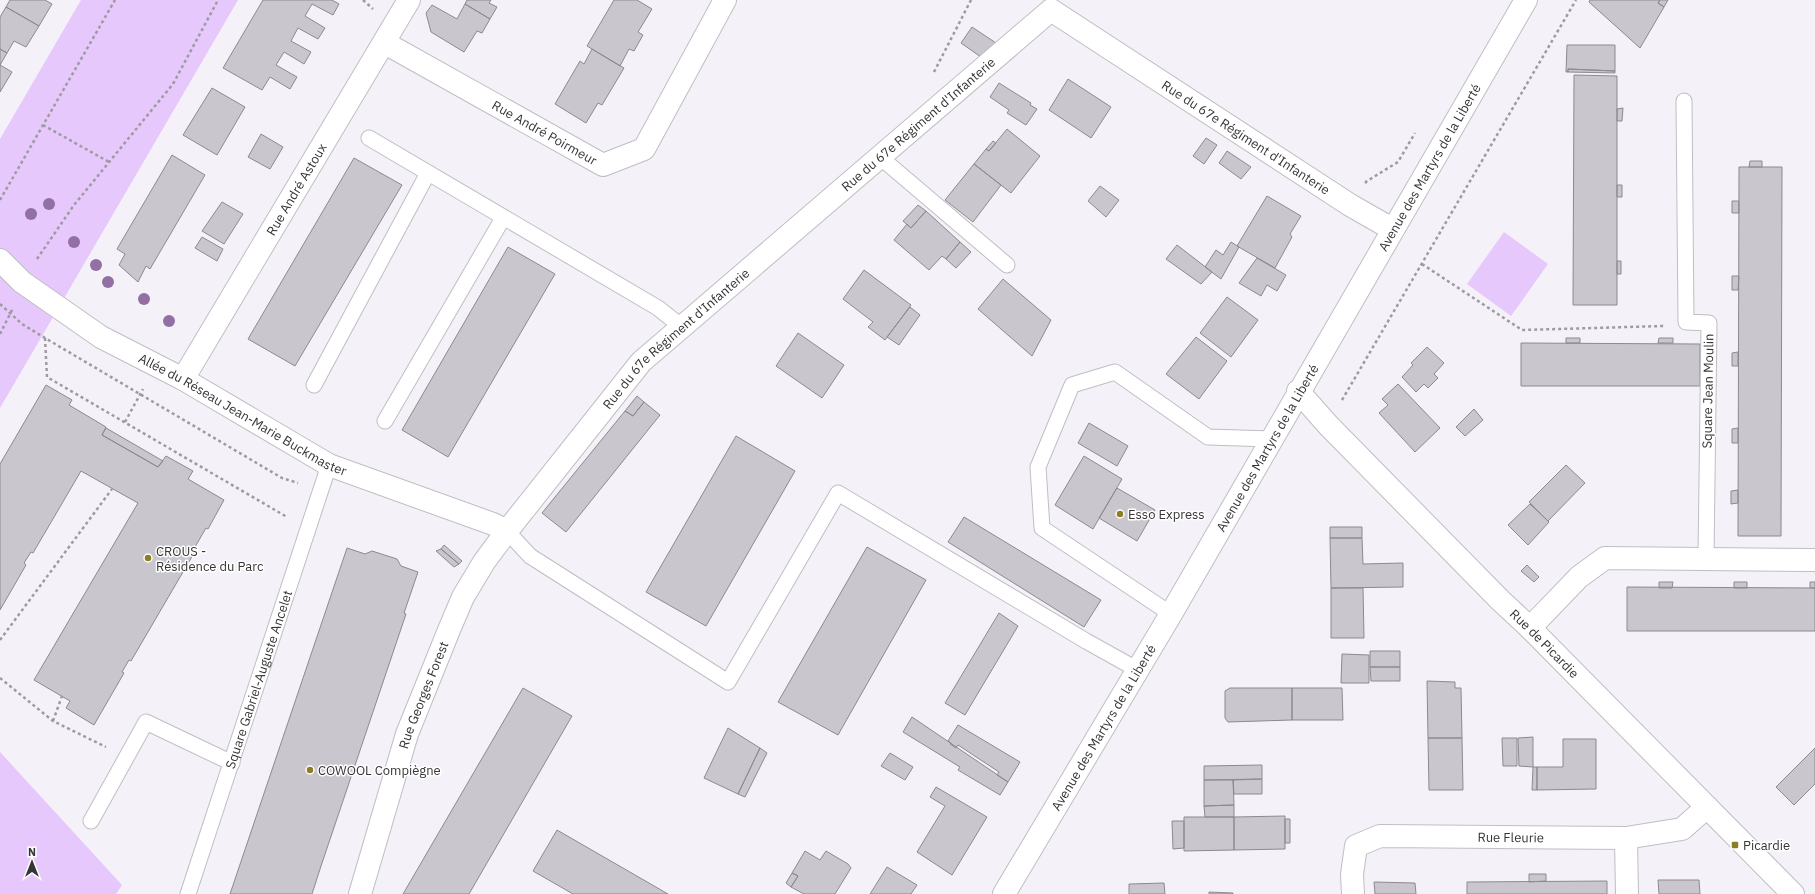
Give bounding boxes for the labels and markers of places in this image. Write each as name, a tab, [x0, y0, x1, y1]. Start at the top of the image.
place label: Esso Express	[1128, 506, 1205, 523]
marker: Esso Express	[1115, 509, 1125, 519]
place label: CROUS - Résidence du Parc	[156, 543, 264, 575]
marker: CROUS - Résidence du Parc	[143, 553, 153, 563]
place label: COWOOL Compiègne	[318, 762, 441, 779]
marker: COWOOL Compiègne	[305, 765, 315, 775]
place label: Picardie	[1743, 837, 1790, 854]
marker: Picardie	[1730, 840, 1740, 850]

